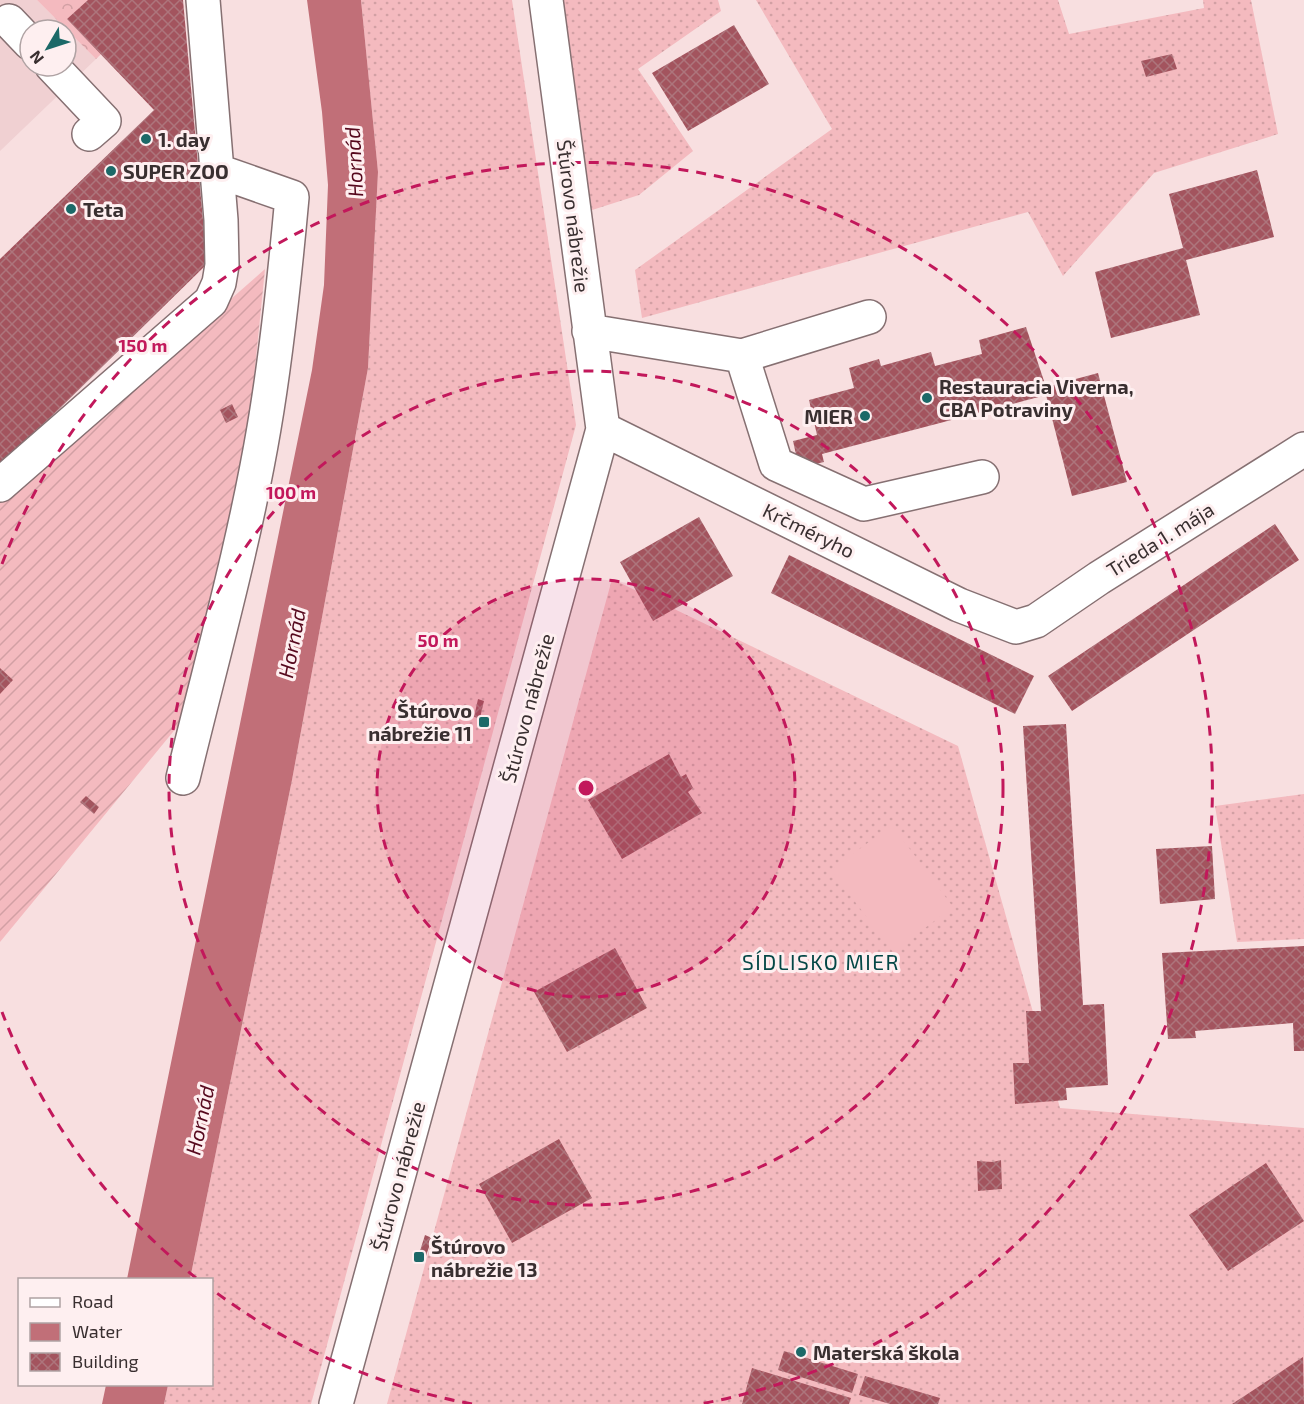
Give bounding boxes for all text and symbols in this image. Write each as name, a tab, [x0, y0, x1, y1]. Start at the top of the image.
north arrow	[18, 18, 78, 78]
text: N	[25, 47, 47, 68]
water label: Hornád	[339, 126, 367, 198]
place label: 1. day	[158, 127, 211, 152]
marker: 1. day	[139, 132, 153, 146]
street label: Štúrovo nábrežie	[553, 138, 595, 294]
place label: SUPER ZOO	[123, 159, 229, 183]
marker: SUPER ZOO	[104, 164, 118, 178]
place label: Teta	[83, 197, 124, 221]
marker: Teta	[64, 202, 78, 216]
text: 150 m	[119, 334, 167, 356]
place label: Restauracia Viverna, CBA Potraviny	[939, 374, 1134, 422]
marker: Restauracia Viverna, CBA Potraviny	[920, 391, 934, 405]
place label: MIER	[804, 404, 853, 428]
marker: MIER	[858, 409, 872, 423]
text: 100 m	[266, 481, 316, 503]
street label: Krčméryho	[759, 497, 859, 563]
street label: Trieda 1. mája	[1102, 497, 1218, 581]
water label: Hornád	[272, 606, 310, 680]
text: 50 m	[417, 629, 459, 651]
street label: Štúrovo nábrežie	[496, 631, 558, 785]
place label: Štúrovo nábrežie 11	[368, 698, 472, 745]
marker: Štúrovo nábrežie 11	[477, 715, 491, 729]
centre of rings	[576, 778, 596, 798]
district label: SÍDLISKO MIER	[742, 949, 900, 974]
water label: Hornád	[179, 1083, 219, 1157]
street label: Štúrovo nábrežie	[367, 1099, 429, 1253]
place label: Štúrovo nábrežie 13	[431, 1234, 538, 1281]
marker: Štúrovo nábrežie 13	[412, 1250, 426, 1264]
legend	[18, 1278, 213, 1386]
text: Road	[72, 1290, 113, 1312]
text: Water	[72, 1320, 122, 1342]
place label: Materská škola	[813, 1340, 959, 1364]
marker: Materská škola	[794, 1345, 808, 1359]
text: Building	[72, 1350, 139, 1372]

